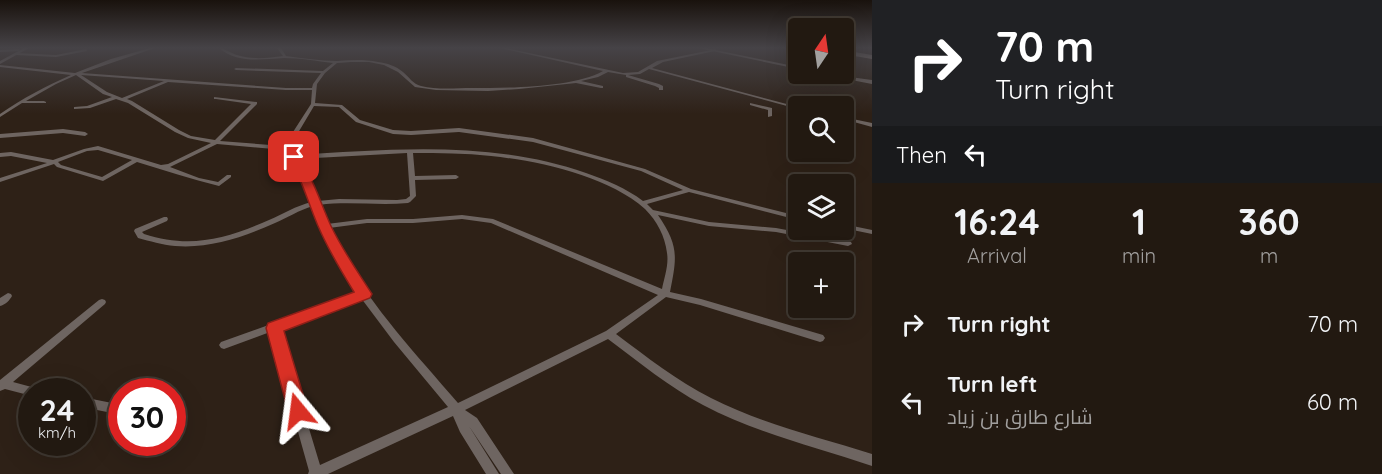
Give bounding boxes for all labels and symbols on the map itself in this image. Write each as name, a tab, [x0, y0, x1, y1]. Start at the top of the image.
north arrow	[788, 18, 854, 84]
pin	[268, 131, 319, 182]
speed limit sign: 30	[108, 378, 186, 456]
position arrow	[266, 379, 330, 443]

